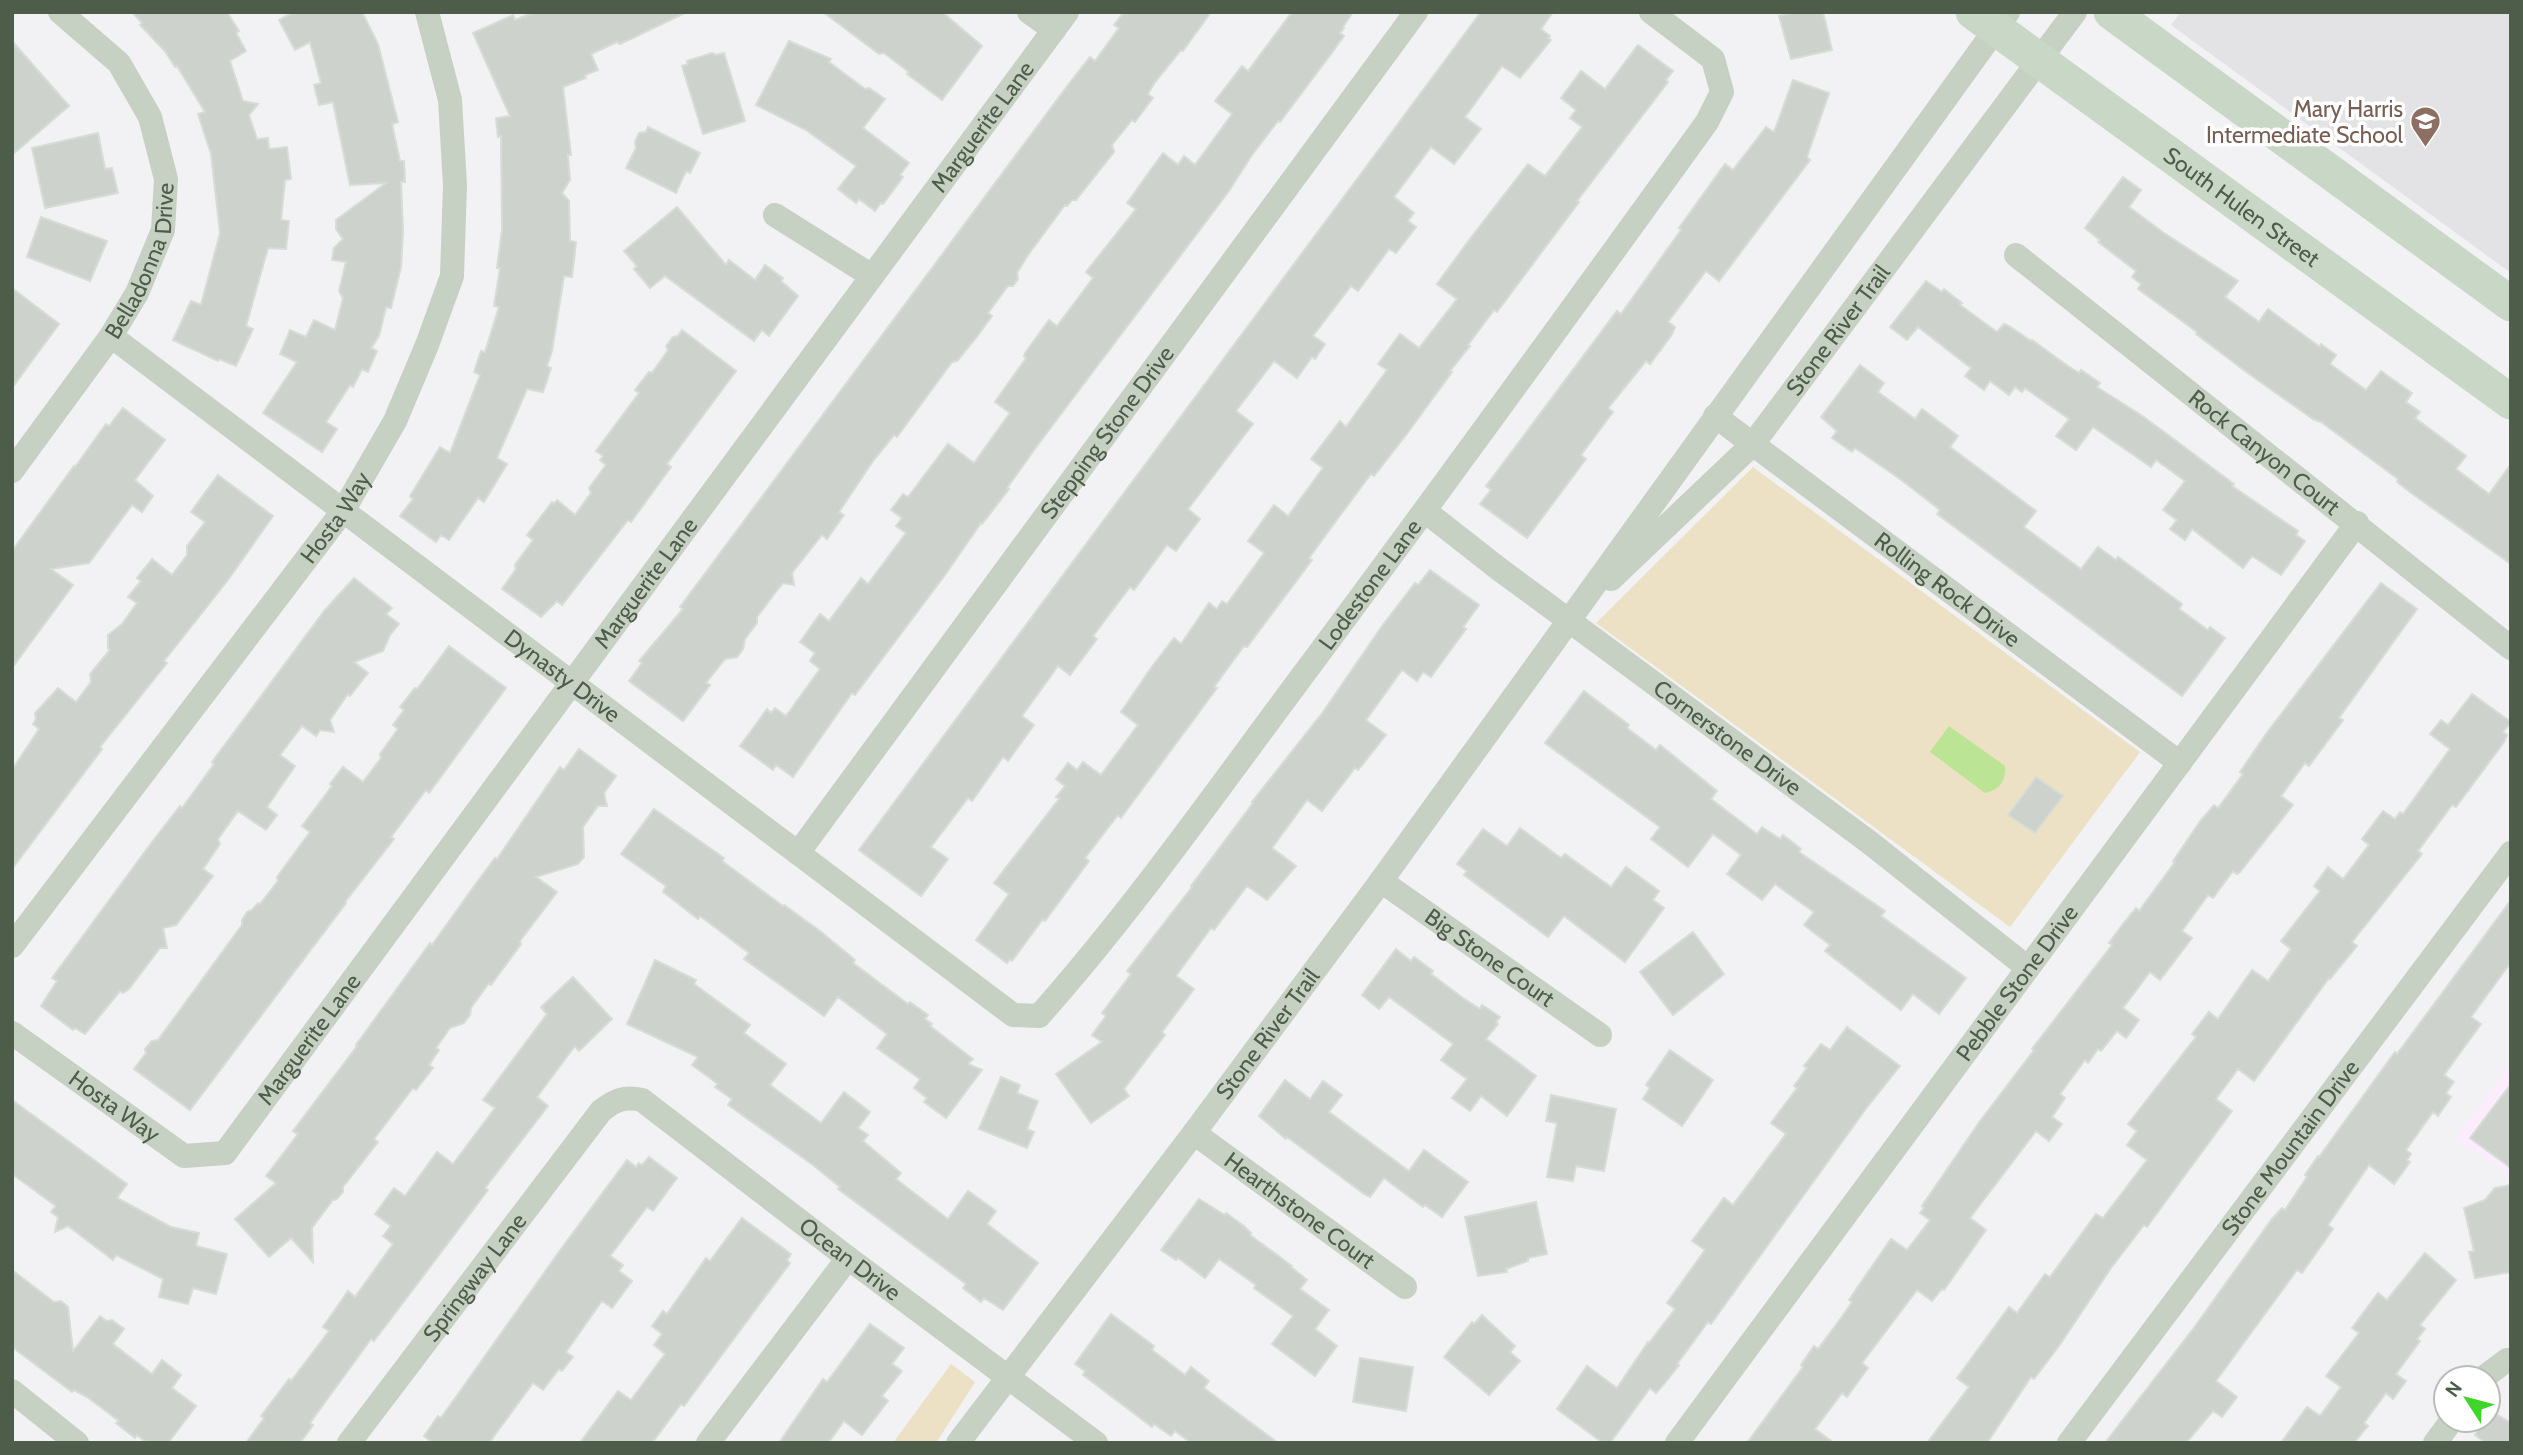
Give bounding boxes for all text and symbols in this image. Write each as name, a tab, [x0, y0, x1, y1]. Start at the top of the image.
street label: Marguerite Lane	[925, 55, 1040, 198]
place label: Mary Harris Intermediate School	[2206, 95, 2404, 149]
school or university icon: Mary Harris Intermediate School	[2409, 105, 2443, 149]
street label: South Hulen Street	[2158, 141, 2325, 273]
street label: Belladonna Drive	[99, 182, 180, 344]
street label: Stone River Trail	[1780, 259, 1896, 401]
street label: Stepping Stone Drive	[1034, 340, 1180, 524]
street label: Rock Canyon Court	[2183, 383, 2346, 521]
street label: Hosta Way	[294, 466, 377, 569]
street label: Marguerite Lane	[588, 512, 703, 654]
street label: Lodestone Lane	[1313, 514, 1427, 655]
street label: Rolling Rock Drive	[1869, 526, 2026, 653]
street label: Dynasty Drive	[499, 623, 626, 729]
street label: Cornerstone Drive	[1648, 674, 1807, 802]
street label: Pebble Stone Drive	[1950, 899, 2084, 1067]
street label: Big Stone Court	[1420, 902, 1560, 1013]
street label: Stone River Trail	[1210, 962, 1326, 1105]
street label: Marguerite Lane	[251, 968, 367, 1110]
street label: Stone Mountain Drive	[2215, 1054, 2365, 1241]
street label: Hosta Way	[64, 1064, 166, 1148]
street label: Hearthstone Court	[1219, 1146, 1381, 1275]
street label: Springway Lane	[417, 1207, 533, 1347]
street label: Ocean Drive	[794, 1212, 907, 1307]
north arrow	[2432, 1364, 2502, 1434]
text: N	[2440, 1377, 2467, 1401]

